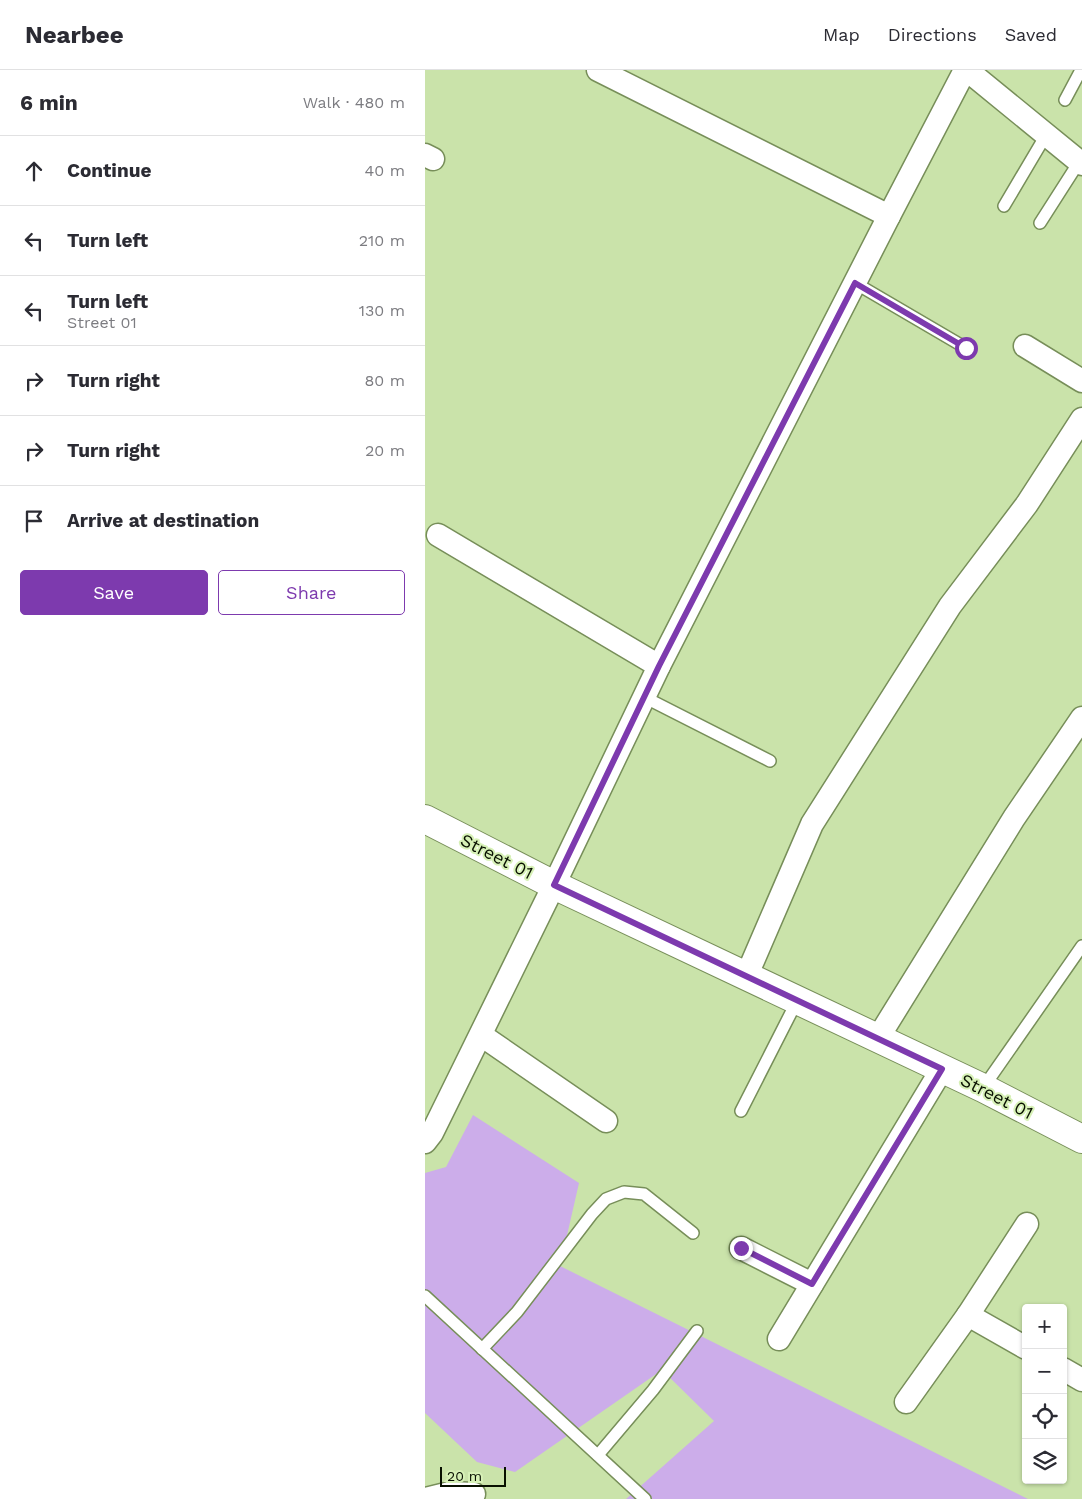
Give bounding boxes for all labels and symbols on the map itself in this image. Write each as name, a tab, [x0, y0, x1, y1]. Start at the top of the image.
route start	[955, 337, 978, 360]
street label: Street 01	[457, 829, 537, 883]
street label: Street 01	[957, 1069, 1037, 1123]
route end	[730, 1237, 753, 1260]
scale bar	[440, 1464, 506, 1487]

